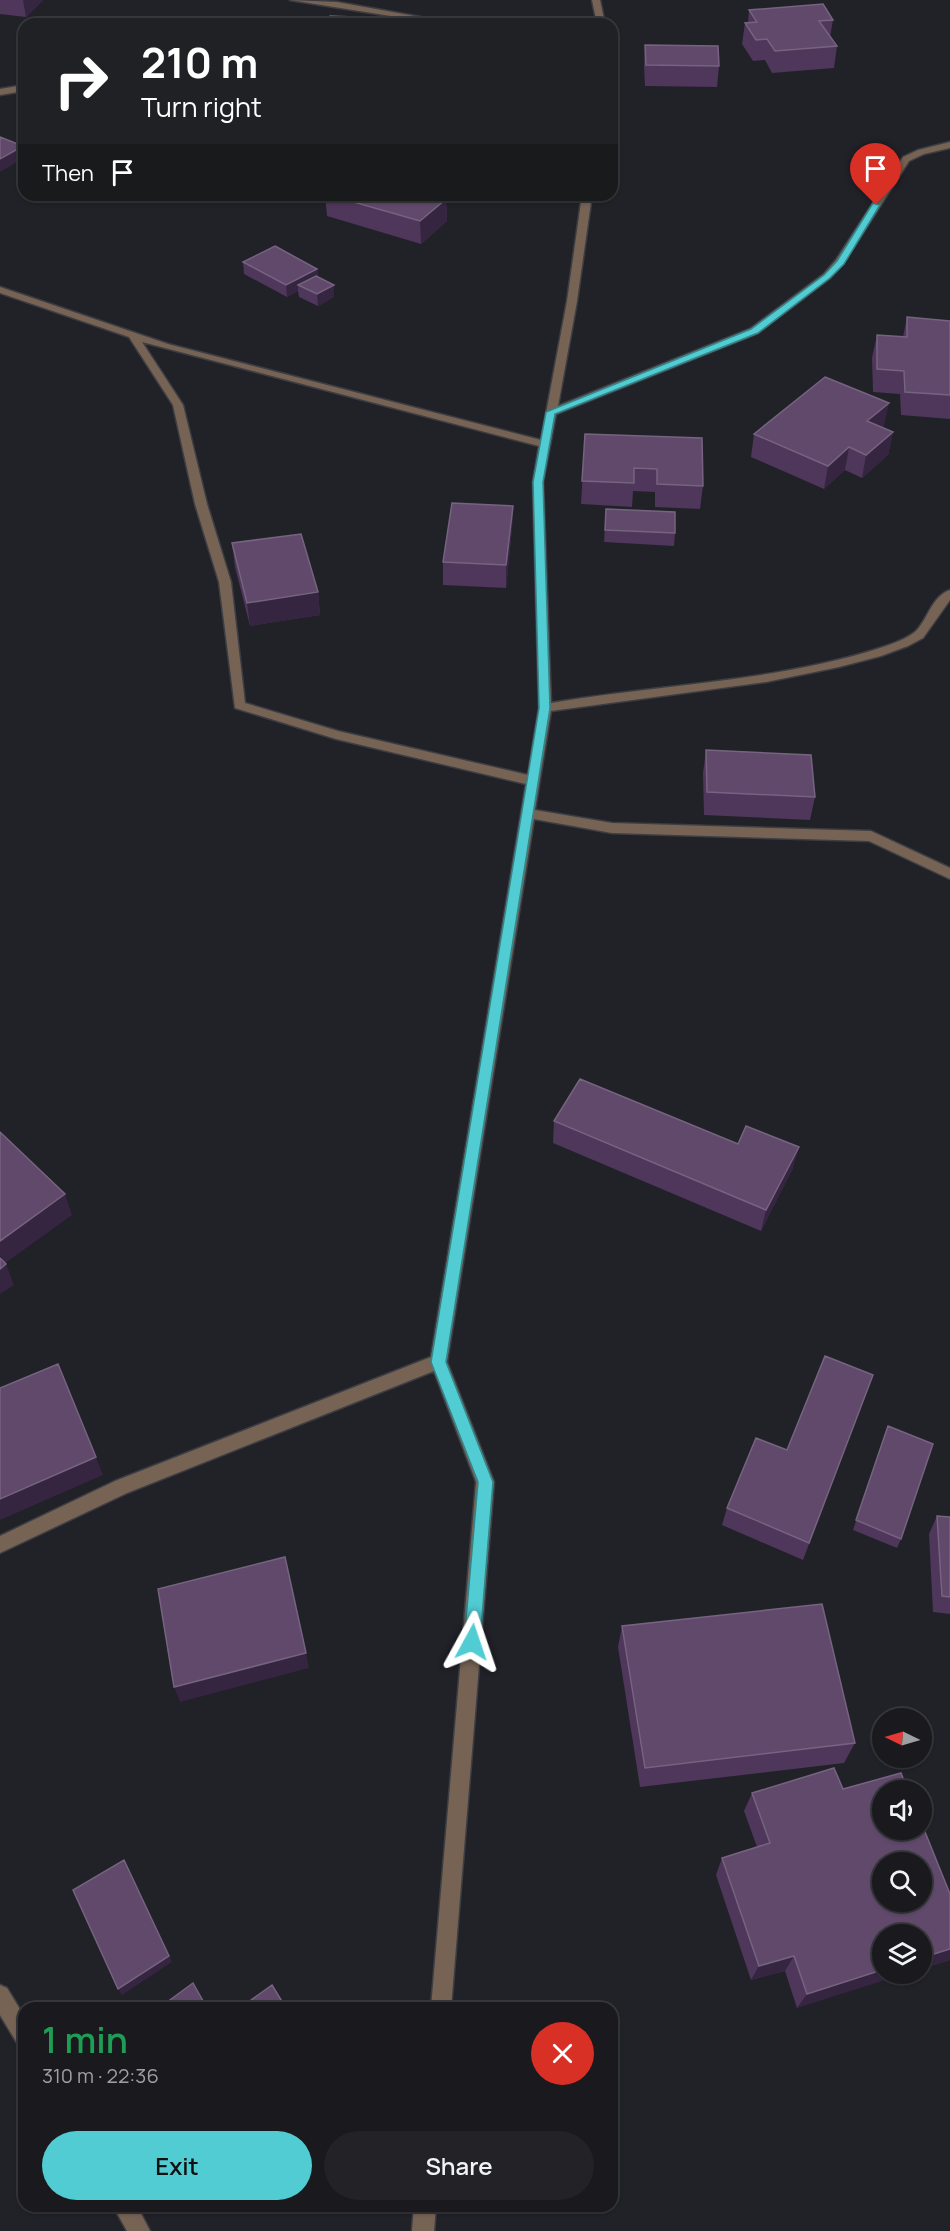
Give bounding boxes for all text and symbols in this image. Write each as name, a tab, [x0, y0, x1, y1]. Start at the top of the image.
text: 210 m	[141, 33, 258, 91]
icon: right	[42, 42, 120, 120]
text: Turn right	[141, 88, 262, 125]
pin	[850, 143, 901, 205]
icon: arrive	[859, 152, 892, 185]
icon: arrive	[106, 156, 139, 189]
text: Then	[42, 158, 94, 188]
position arrow	[440, 1610, 504, 1674]
north arrow	[872, 1708, 932, 1768]
map controls	[872, 1708, 932, 1984]
button: sound	[872, 1780, 932, 1840]
button: search	[872, 1852, 932, 1912]
button: layers	[872, 1924, 932, 1984]
text: 1 min	[42, 2015, 128, 2064]
button: close	[531, 2022, 594, 2085]
text: 310 m · 22:36	[42, 2062, 159, 2089]
button: Exit	[42, 2131, 312, 2200]
button: Share	[324, 2131, 594, 2200]

